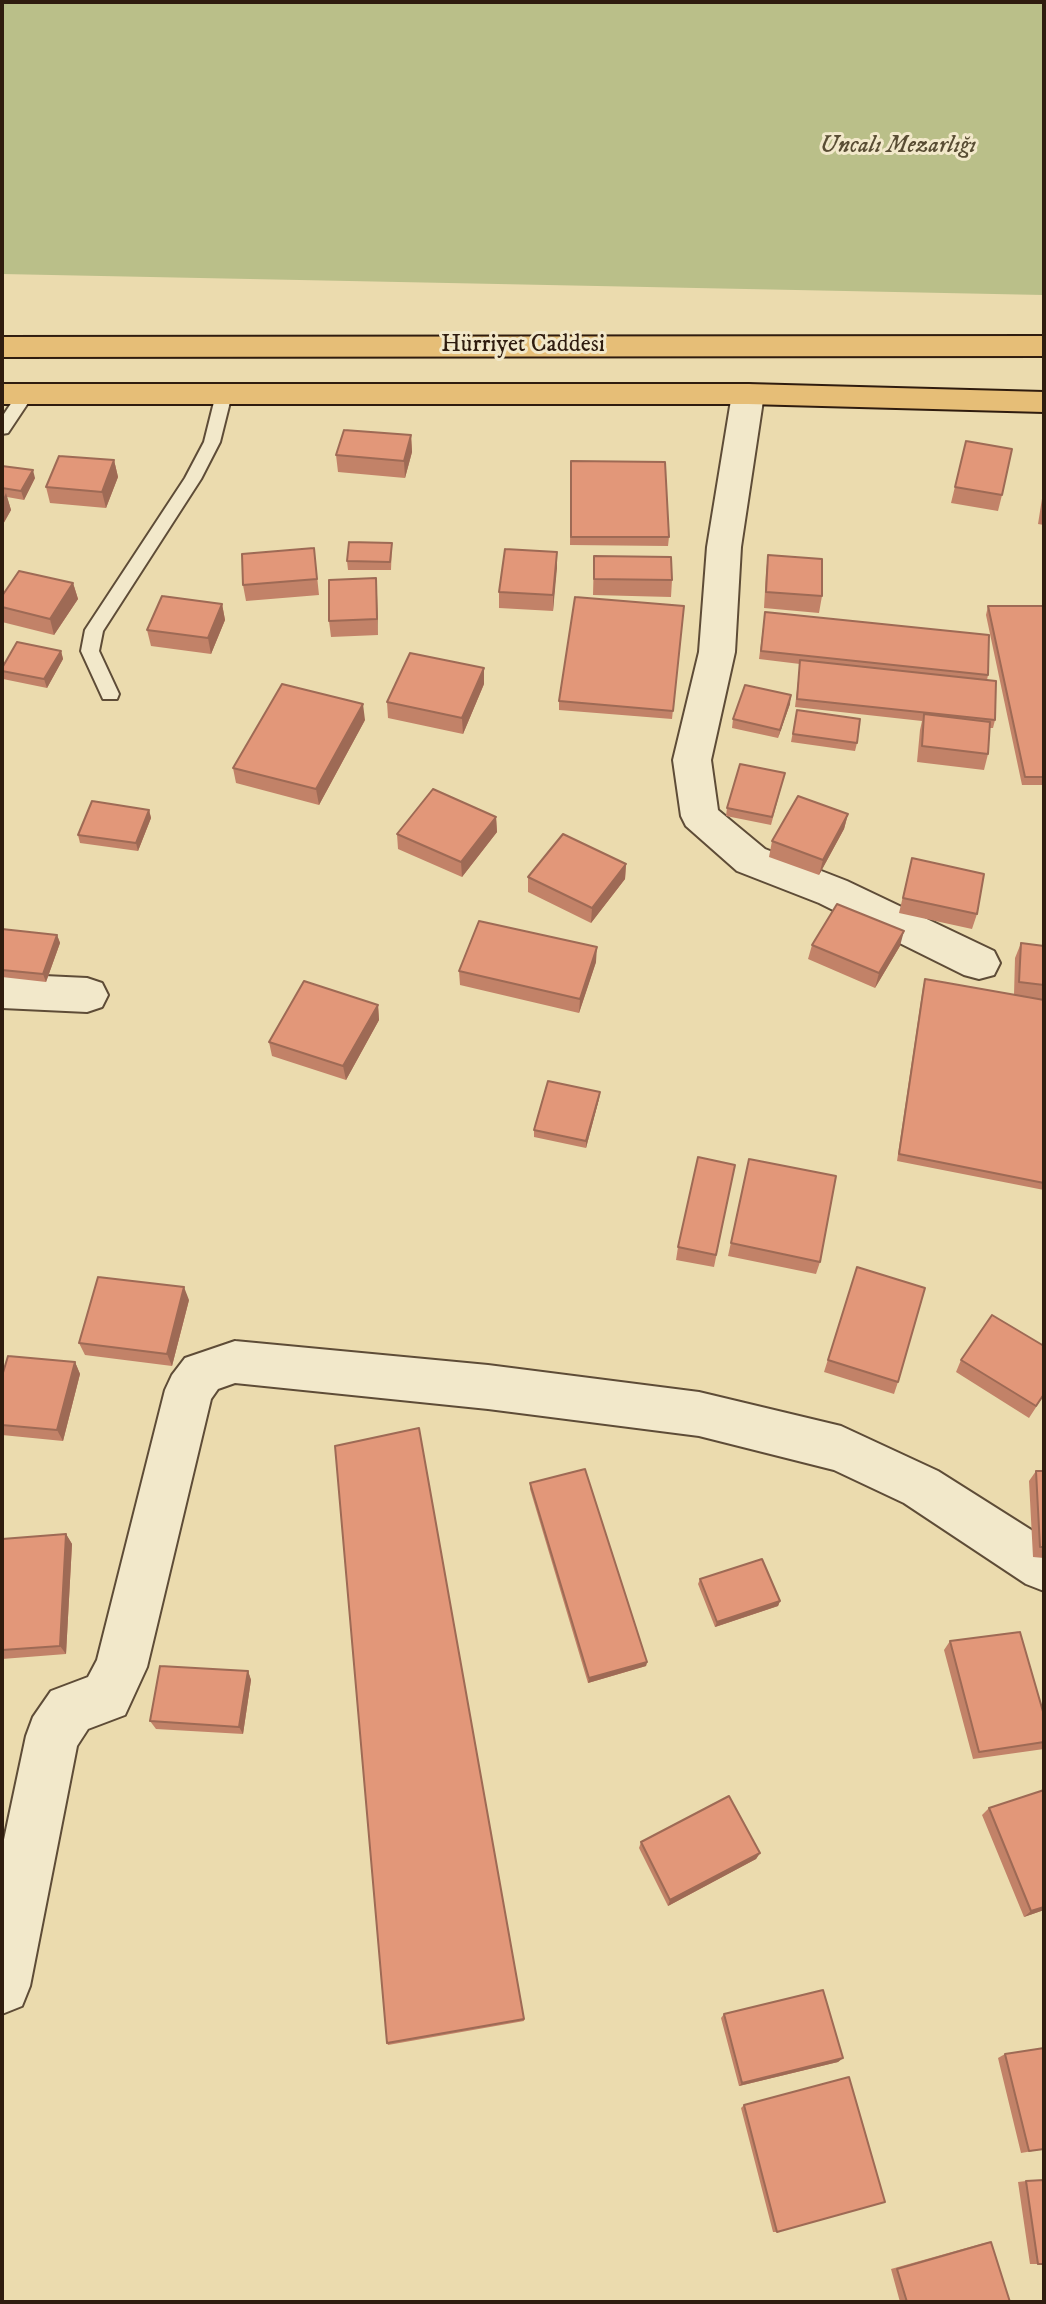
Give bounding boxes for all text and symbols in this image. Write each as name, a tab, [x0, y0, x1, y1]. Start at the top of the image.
park label: Uncalı Mezarlığı	[820, 133, 976, 161]
street label: Hürriyet Caddesi	[441, 332, 605, 360]

